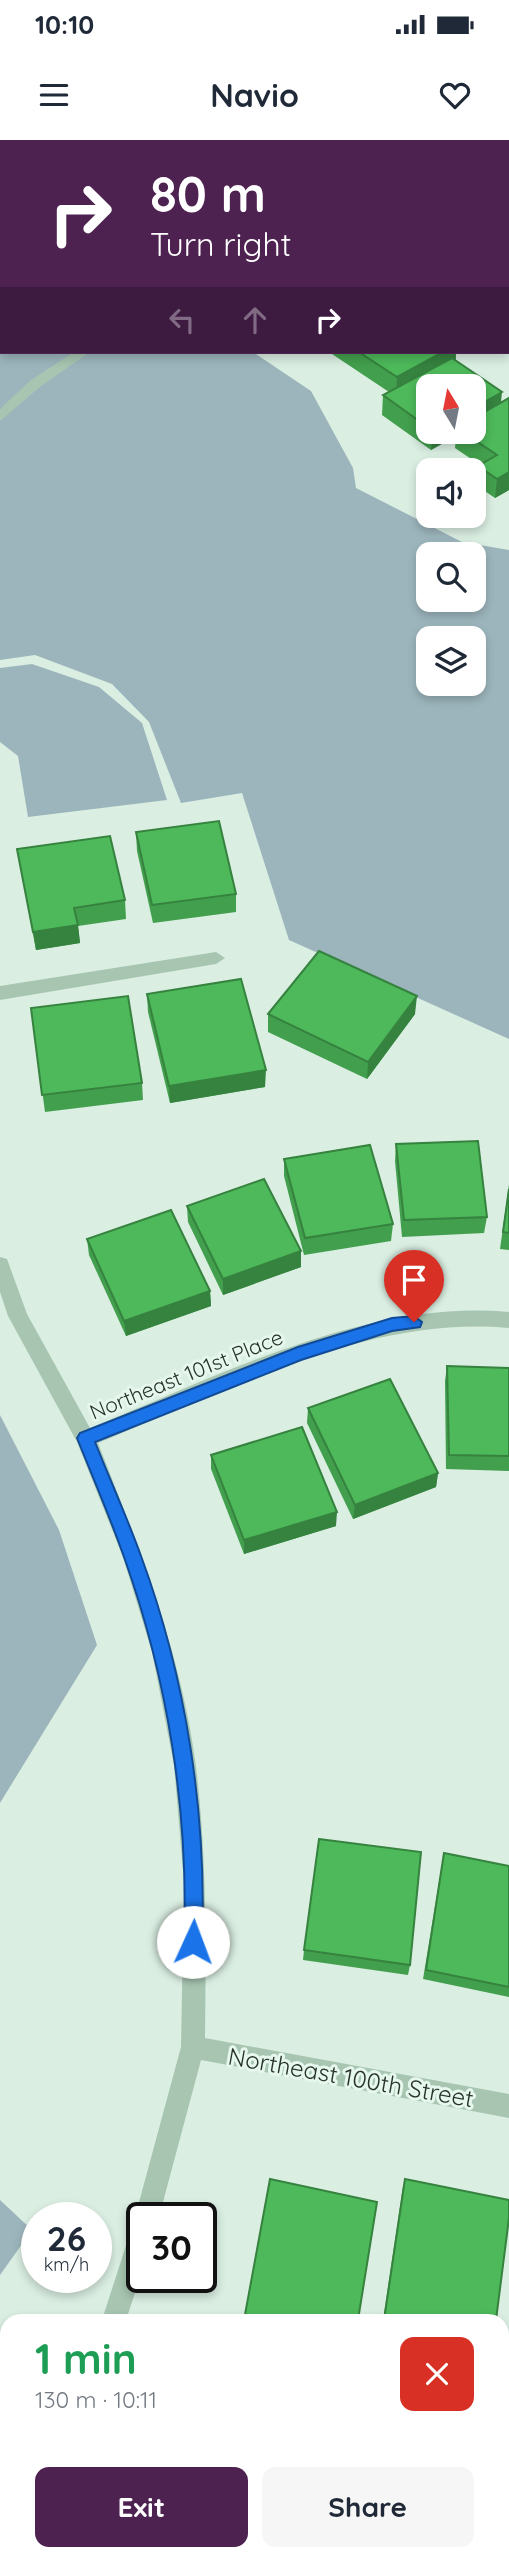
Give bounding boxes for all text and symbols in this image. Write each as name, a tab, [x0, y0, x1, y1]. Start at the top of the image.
text: 10:10	[35, 8, 94, 41]
text: Navio	[210, 75, 299, 115]
icon: menu	[35, 76, 73, 114]
icon: heart	[436, 76, 474, 114]
text: 80 m	[150, 163, 266, 224]
icon: right	[35, 168, 126, 259]
text: Turn right	[150, 224, 291, 264]
icon: left	[163, 301, 201, 339]
icon: ahead	[236, 301, 274, 339]
icon: right	[309, 301, 347, 339]
north arrow	[416, 374, 486, 444]
map controls	[416, 374, 486, 696]
button: sound	[416, 458, 486, 528]
button: search	[416, 542, 486, 612]
button: layers	[416, 626, 486, 696]
pin	[384, 1250, 444, 1322]
icon: arrive	[395, 1261, 433, 1299]
street label: Northeast 101st Place	[86, 1323, 286, 1425]
position arrow	[156, 1905, 230, 1979]
street label: Northeast 100th Street	[226, 2041, 476, 2113]
speed limit sign: 30	[126, 2202, 217, 2293]
text: 26	[47, 2216, 86, 2260]
text: km/h	[44, 2253, 89, 2276]
text: 1 min	[35, 2332, 137, 2385]
button: close	[400, 2337, 474, 2411]
text: 130 m · 10:11	[35, 2385, 157, 2414]
button: Exit	[35, 2467, 248, 2547]
button: Share	[262, 2467, 474, 2547]

